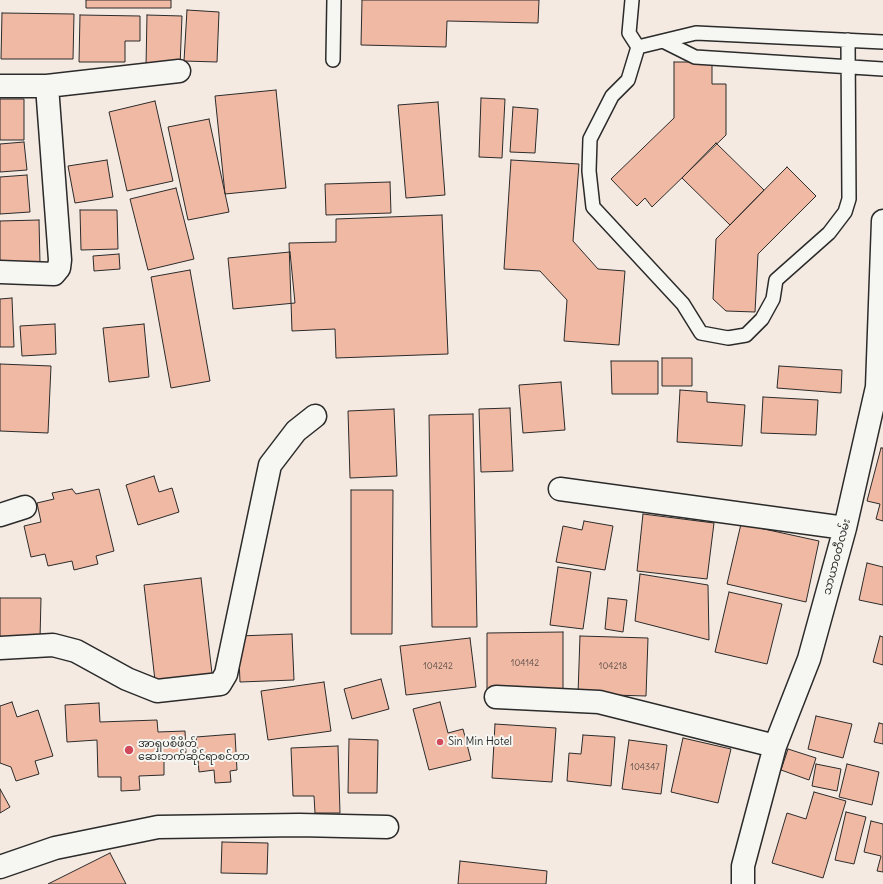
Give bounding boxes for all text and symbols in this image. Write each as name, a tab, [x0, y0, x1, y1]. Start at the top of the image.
street label: သာယာဝတီလမ်း	[821, 518, 853, 596]
house number: 104142	[511, 658, 539, 668]
house number: 104242	[423, 661, 453, 671]
house number: 104218	[599, 661, 627, 671]
place label: Sin Min Hotel	[448, 735, 512, 749]
place label: အာရှပစိဖိတ် ဆေးဘက်ဆိုင်ရာစင်တာ	[138, 737, 250, 763]
marker: Sin Min Hotel	[435, 737, 445, 747]
marker: အာရှပစိဖိတ် ဆေးဘက်ဆိုင်ရာစင်တာ	[123, 744, 135, 756]
house number: 104347	[630, 762, 660, 772]

